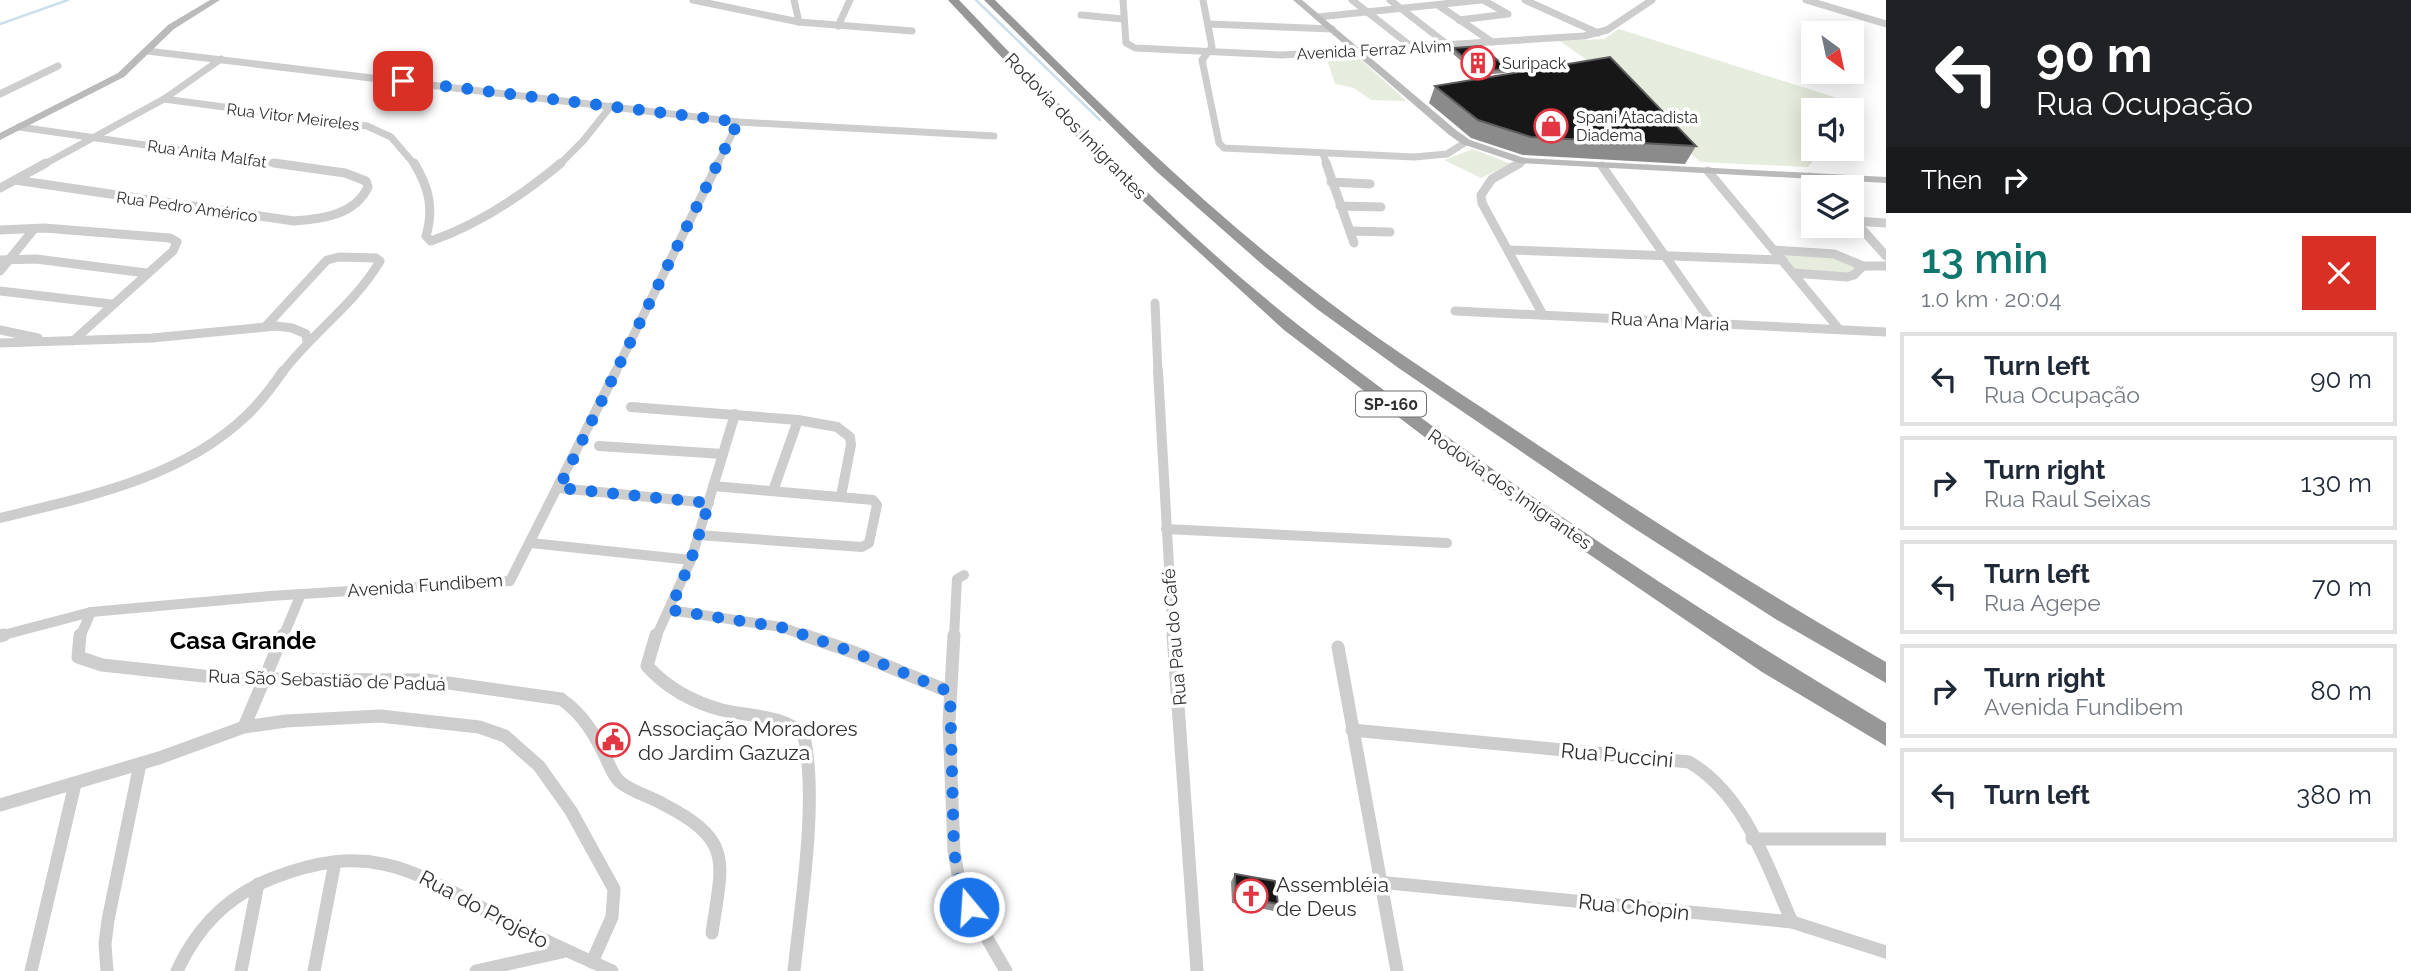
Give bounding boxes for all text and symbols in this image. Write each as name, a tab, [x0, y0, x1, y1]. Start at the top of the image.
north arrow	[1801, 21, 1864, 84]
map controls	[1801, 21, 1864, 238]
text: 90 m	[2036, 26, 2152, 83]
icon: left	[1921, 28, 2012, 119]
street label: Avenida Ferraz Alvim	[1296, 36, 1452, 64]
building icon: Suripack	[1459, 44, 1497, 82]
street label: Rodovia dos Imigrantes	[1001, 49, 1151, 203]
pin	[373, 51, 433, 111]
place label: Suripack	[1502, 54, 1567, 73]
icon: arrive	[384, 62, 422, 100]
text: Rua Ocupação	[2036, 85, 2253, 122]
button: sound	[1801, 98, 1864, 161]
street label: Rua Vitor Meireles	[226, 99, 361, 135]
shop icon: Spani Atacadista Diadema	[1532, 107, 1570, 145]
place label: Spani Atacadista Diadema	[1576, 108, 1698, 145]
street label: Rua Anita Malfat	[146, 136, 268, 172]
icon: right	[1996, 161, 2034, 199]
text: Then	[1921, 165, 1982, 195]
button: layers	[1801, 175, 1864, 238]
street label: Rua Pedro Américo	[115, 188, 259, 226]
text: 13 min	[1921, 234, 2048, 283]
button: close	[2302, 236, 2376, 310]
text: 1.0 km · 20:04	[1921, 285, 2062, 312]
street label: Rua Ana Maria	[1610, 307, 1730, 335]
text: Turn left	[1984, 351, 2090, 381]
icon: left	[1925, 360, 1963, 398]
text: 90 m	[2310, 364, 2372, 394]
text: Rua Ocupação	[1984, 381, 2140, 408]
road number: SP-160	[1356, 392, 1426, 416]
street label: Rodovia dos Imigrantes	[1424, 425, 1596, 554]
text: Turn right	[1984, 455, 2105, 485]
icon: right	[1925, 464, 1963, 502]
text: 130 m	[2301, 468, 2372, 498]
text: Rua Raul Seixas	[1984, 485, 2151, 512]
text: Turn left	[1984, 559, 2090, 589]
street label: Rua Pau do Café	[1158, 567, 1190, 707]
icon: left	[1925, 568, 1963, 606]
street label: Avenida Fundibem	[346, 569, 504, 601]
text: 70 m	[2312, 572, 2372, 602]
text: Rua Agepe	[1984, 589, 2101, 616]
district label: Casa Grande	[170, 626, 316, 655]
text: Turn right	[1984, 663, 2105, 693]
street label: Rua São Sebastião de Paduá	[208, 665, 446, 695]
icon: right	[1925, 672, 1963, 710]
text: 80 m	[2310, 676, 2372, 706]
text: Avenida Fundibem	[1984, 693, 2183, 720]
place label: Associação Moradores do Jardim Gazuza	[638, 716, 858, 765]
public building icon: Associação Moradores do Jardim Gazuza	[594, 721, 632, 759]
street label: Rua Puccini	[1560, 738, 1674, 772]
icon: left	[1925, 776, 1963, 814]
text: Turn left	[1984, 780, 2090, 810]
text: 380 m	[2296, 780, 2372, 810]
street label: Rua do Projeto	[415, 864, 553, 954]
position arrow	[932, 870, 1006, 944]
place label: Assembléia de Deus	[1276, 872, 1389, 921]
church icon: Assembléia de Deus	[1232, 877, 1270, 915]
street label: Rua Chopin	[1577, 889, 1691, 925]

